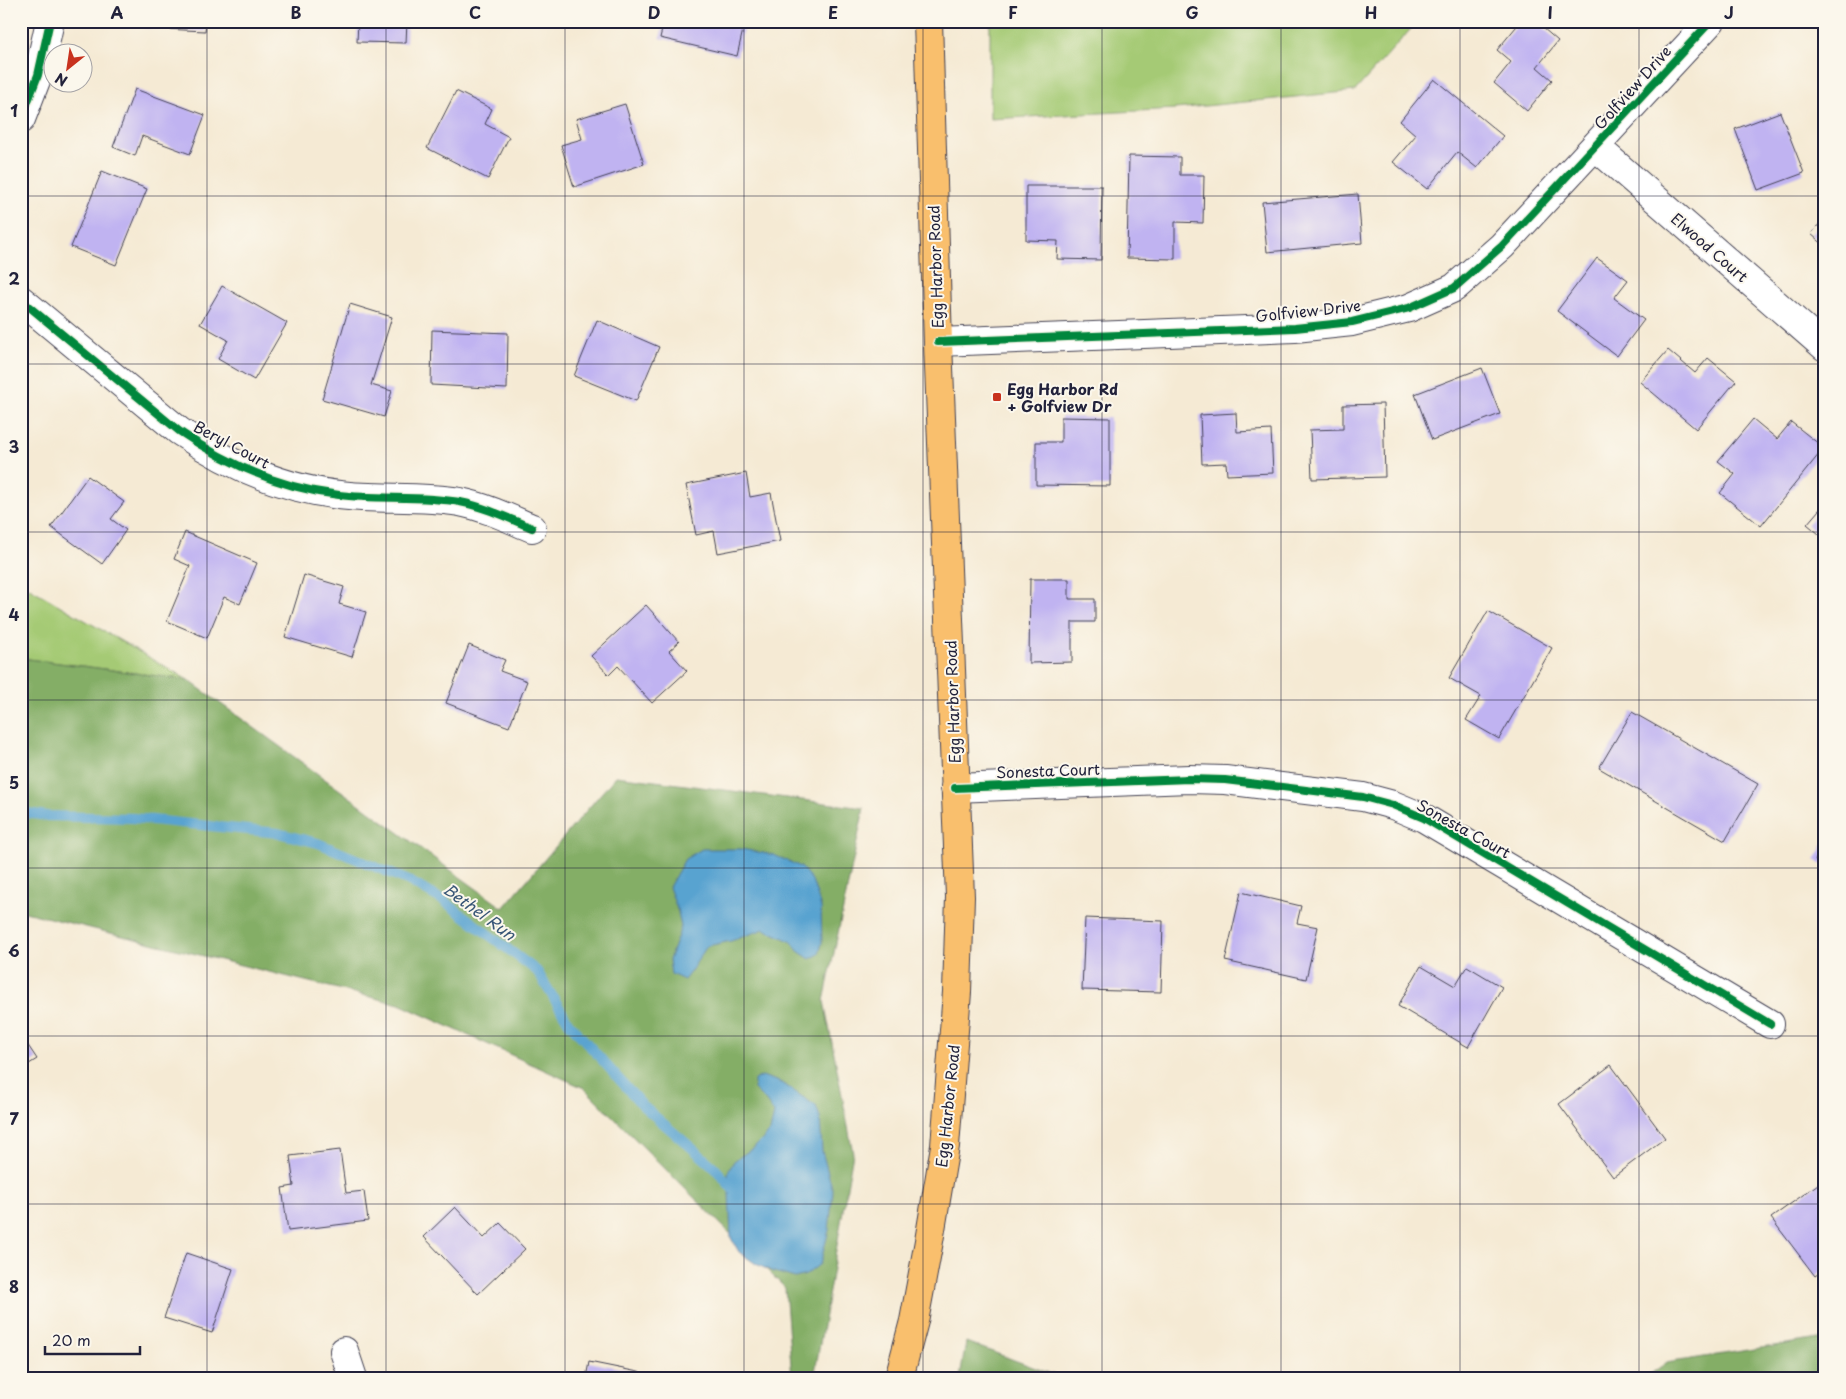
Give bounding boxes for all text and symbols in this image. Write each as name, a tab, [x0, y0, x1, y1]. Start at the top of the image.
text: A	[111, 0, 124, 24]
text: B	[291, 0, 302, 24]
text: C	[469, 0, 481, 24]
text: D	[648, 0, 660, 24]
text: E	[828, 0, 838, 24]
text: F	[1008, 0, 1018, 24]
text: G	[1185, 0, 1199, 24]
text: H	[1365, 0, 1377, 24]
text: I	[1547, 0, 1553, 24]
text: J	[1724, 0, 1734, 24]
street label: Golfview Drive	[1588, 40, 1676, 134]
north arrow	[42, 42, 92, 92]
text: N	[51, 68, 71, 92]
text: 1	[10, 98, 18, 122]
street label: Egg Harbor Road	[921, 205, 949, 329]
street label: Elwood Court	[1666, 207, 1754, 287]
text: 2	[8, 266, 20, 290]
street label: Golfview Drive	[1254, 293, 1362, 327]
place label: Egg Harbor Rd + Golfview Dr	[1007, 377, 1118, 417]
marker: Egg Harbor Rd + Golfview Dr	[991, 391, 1003, 403]
street label: Beryl Court	[190, 414, 274, 474]
text: 3	[9, 434, 19, 458]
text: 4	[9, 602, 20, 626]
street label: Egg Harbor Road	[938, 640, 966, 764]
street label: Sonesta Court	[996, 757, 1100, 783]
text: 5	[9, 770, 19, 794]
street label: Sonesta Court	[1413, 793, 1515, 863]
water label: Bethel Run	[439, 877, 522, 946]
text: 6	[8, 938, 20, 962]
street label: Egg Harbor Road	[929, 1044, 965, 1168]
text: 7	[9, 1106, 19, 1130]
text: 8	[9, 1274, 19, 1298]
scale bar	[45, 1324, 140, 1356]
text: 20 m	[52, 1328, 91, 1351]

